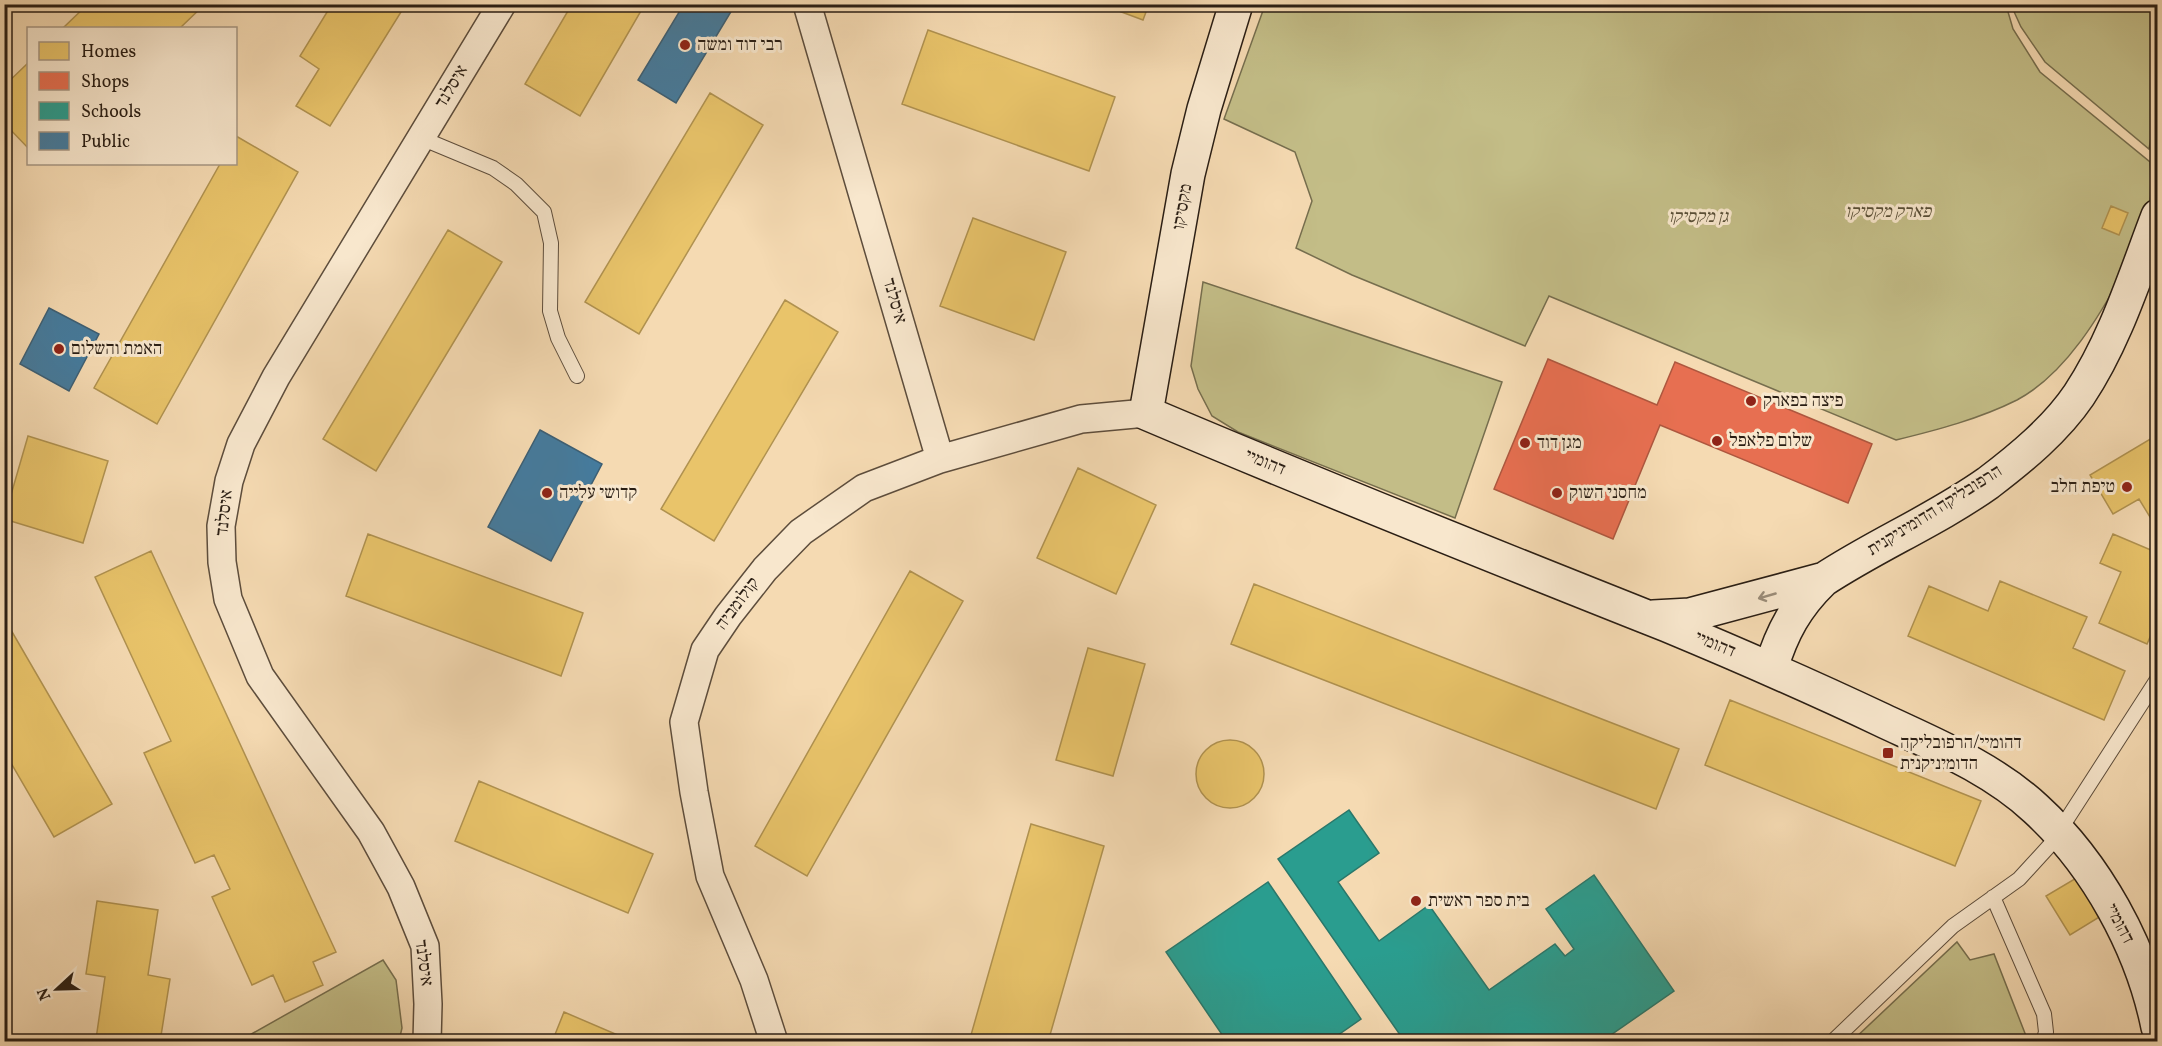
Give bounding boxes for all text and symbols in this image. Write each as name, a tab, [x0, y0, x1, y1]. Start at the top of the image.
legend	[27, 27, 237, 165]
place label: רבי דוד ומשה	[697, 33, 783, 58]
marker: רבי דוד ומשה	[678, 38, 692, 52]
text: Homes	[81, 40, 136, 65]
street label: איסלנד	[429, 61, 475, 113]
text: Shops	[81, 70, 129, 95]
text: Schools	[81, 100, 141, 125]
text: Public	[81, 130, 130, 155]
street label: מקסיקו	[1167, 182, 1199, 232]
park label: פארק מקסיקו	[1845, 200, 1932, 225]
park label: גן מקסיקו	[1668, 205, 1729, 230]
street label: איסלנד	[876, 275, 912, 327]
place label: האמת והשלום	[71, 337, 162, 362]
marker: האמת והשלום	[52, 342, 66, 356]
place label: פיצה בפארק	[1763, 389, 1844, 414]
marker: פיצה בפארק	[1744, 394, 1758, 408]
place label: שלום פלאפל	[1729, 429, 1812, 454]
place label: מגן דוד	[1537, 431, 1582, 456]
marker: שלום פלאפל	[1710, 434, 1724, 448]
marker: מגן דוד	[1518, 436, 1532, 450]
street label: דהומיי	[1241, 444, 1289, 482]
street label: הרפובליקה הדומיניקנית	[1863, 459, 2007, 563]
place label: טיפת חלב	[2050, 475, 2115, 500]
marker: טיפת חלב	[2120, 480, 2134, 494]
place label: קדושי עלייה	[559, 481, 637, 506]
place label: מחסני השוק	[1569, 481, 1647, 506]
marker: קדושי עלייה	[540, 486, 554, 500]
marker: מחסני השוק	[1550, 486, 1564, 500]
street label: איסלנד	[210, 489, 240, 537]
street label: קולומביה	[710, 572, 766, 636]
one-way arrow	[1758, 591, 1777, 602]
street label: דהומיי	[1691, 626, 1739, 664]
place label: דהומיי/הרפובליקה הדומיניקנית	[1900, 731, 2022, 777]
marker: דהומיי/הרפובליקה הדומיניקנית	[1881, 746, 1895, 760]
place label: בית ספר ראשית	[1428, 889, 1530, 914]
marker: בית ספר ראשית	[1409, 894, 1423, 908]
street label: דהומיי	[2098, 900, 2140, 948]
street label: איסלנד	[407, 938, 439, 988]
north arrow	[27, 959, 87, 1019]
text: N	[32, 984, 57, 1003]

